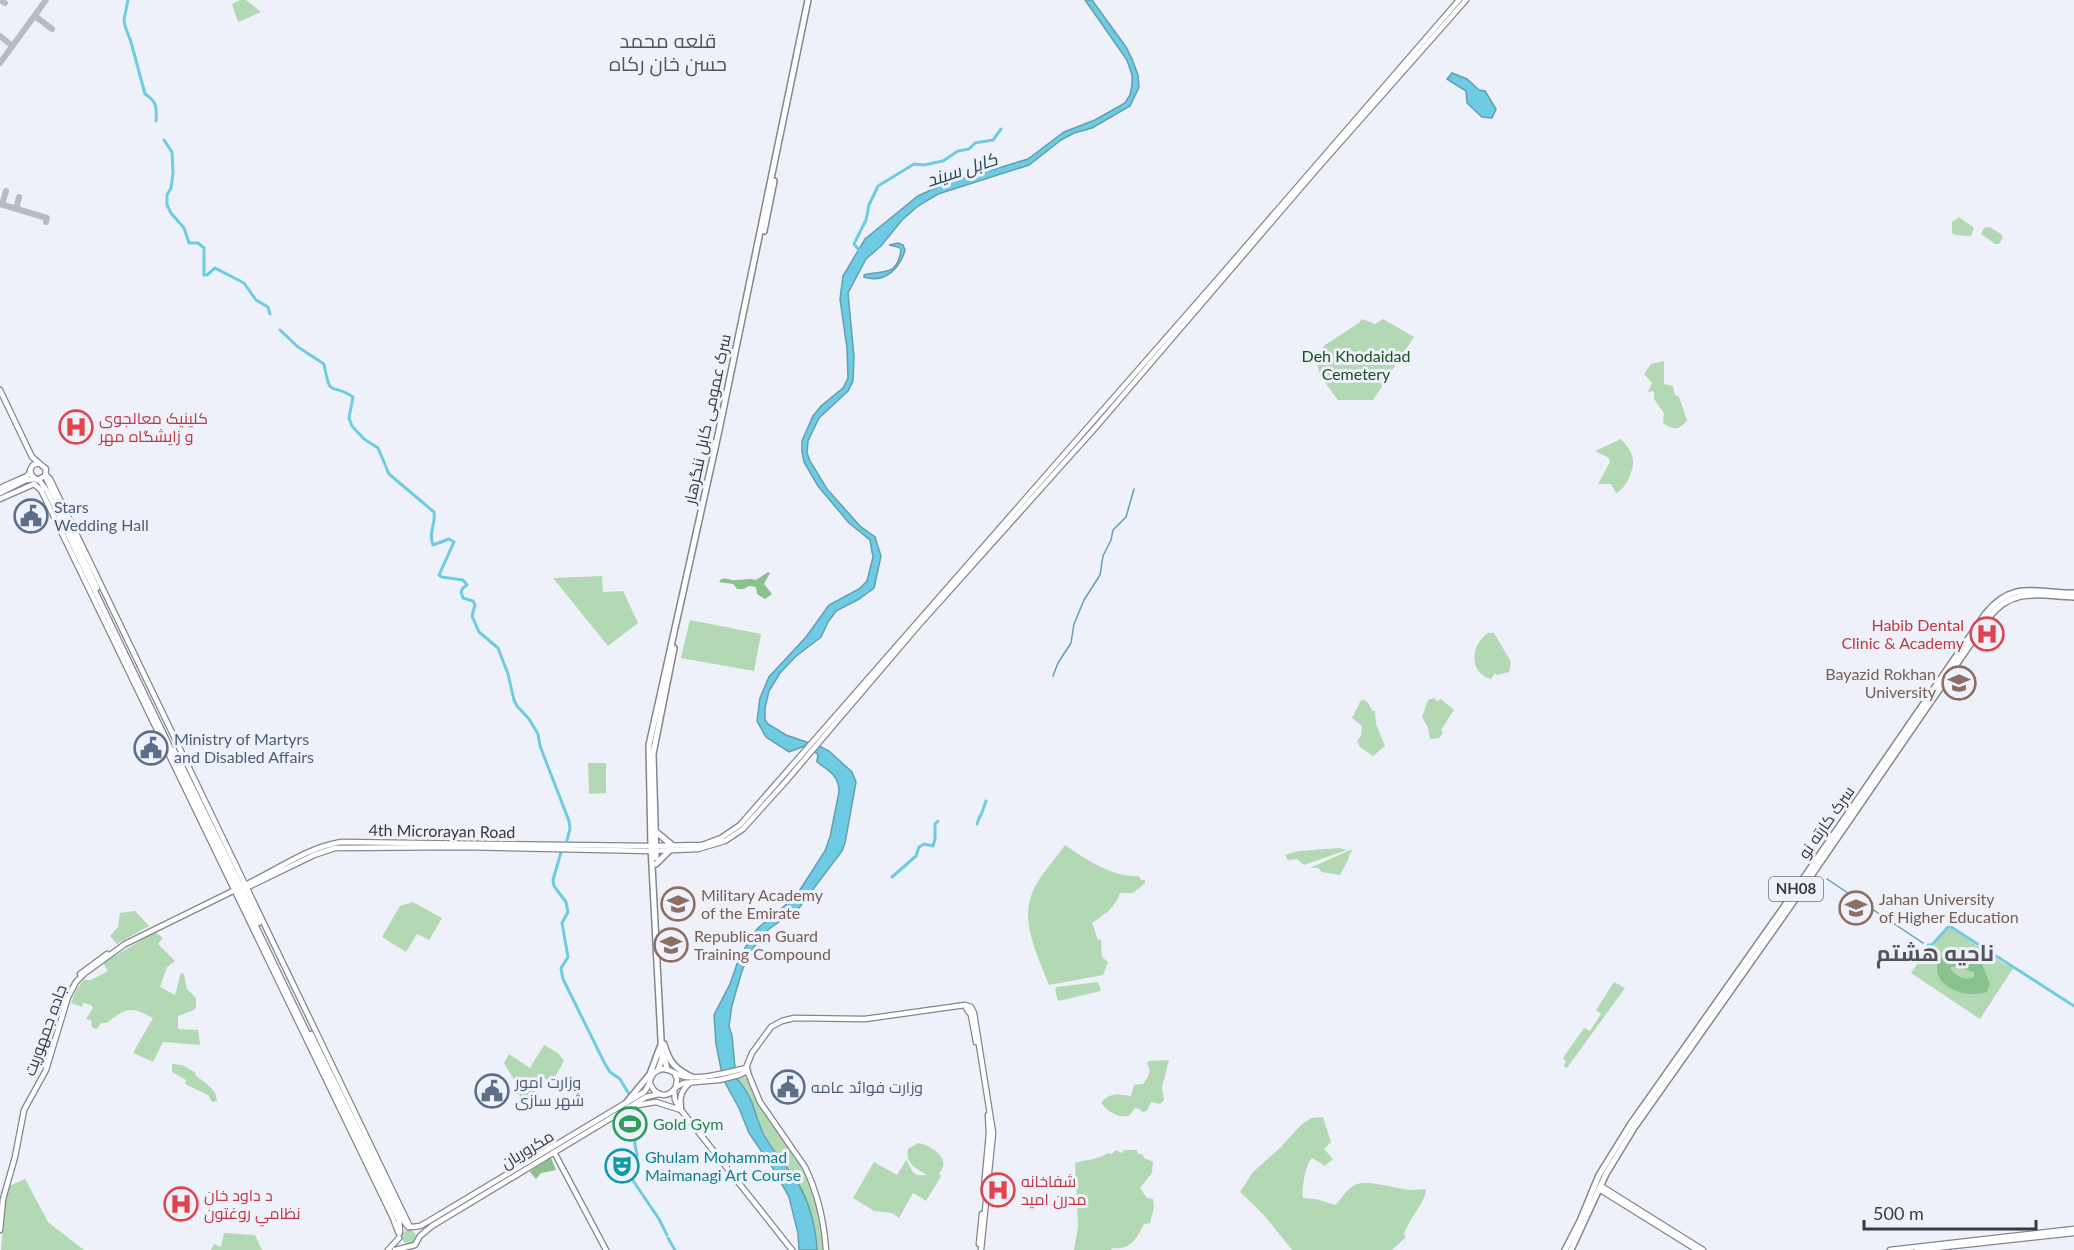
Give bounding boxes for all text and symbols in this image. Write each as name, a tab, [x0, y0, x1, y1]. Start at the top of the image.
district label: قلعه محمد حسن خان رکاه	[609, 28, 727, 77]
water label: کابل سيند	[923, 147, 1001, 192]
street label: سرک عمومی کابل ننگرهار	[679, 332, 736, 507]
park label: Deh Khodaidad Cemetery	[1302, 346, 1410, 383]
place label: کلینیک معالجوی و زایشگاه مهر	[98, 408, 208, 447]
hospital icon: کلینیک معالجوی و زایشگاه مهر	[58, 409, 94, 445]
place label: Stars Wedding Hall	[54, 497, 149, 534]
public building icon: Stars Wedding Hall	[13, 498, 49, 534]
place label: Habib Dental Clinic & Academy	[1841, 615, 1965, 652]
hospital icon: Habib Dental Clinic & Academy	[1969, 616, 2005, 652]
place label: Bayazid Rokhan University	[1825, 664, 1937, 701]
school or university icon: Bayazid Rokhan University	[1941, 665, 1977, 701]
place label: Ministry of Martyrs and Disabled Affairs	[174, 729, 314, 766]
public building icon: Ministry of Martyrs and Disabled Affairs	[133, 730, 169, 766]
street label: سرک کارته نو	[1794, 782, 1858, 862]
street label: 4th Microrayan Road	[368, 820, 516, 841]
road number: NH08	[1769, 877, 1823, 901]
place label: Military Academy of the Emirate	[701, 885, 824, 922]
school or university icon: Military Academy of the Emirate	[660, 886, 696, 922]
place label: Jahan University of Higher Education	[1879, 889, 2019, 926]
school or university icon: Jahan University of Higher Education	[1838, 890, 1874, 926]
place label: Republican Guard Training Compound	[694, 926, 831, 963]
school or university icon: Republican Guard Training Compound	[653, 927, 689, 963]
district label: ناحیه هشتم	[1876, 939, 1994, 969]
street label: جاده جمهوریت	[19, 982, 72, 1079]
public building icon: وزارت فوائد عامه	[770, 1069, 806, 1105]
place label: وزارت امور شهر سازی	[514, 1072, 584, 1111]
public building icon: وزارت امور شهر سازی	[474, 1073, 510, 1109]
place label: وزارت فوائد عامه	[811, 1077, 923, 1097]
sports icon: Gold Gym	[612, 1106, 648, 1142]
place label: Gold Gym	[653, 1114, 723, 1133]
street label: مکروریان	[497, 1125, 558, 1173]
place label: Ghulam Mohammad Maimanagi Art Course	[645, 1147, 801, 1184]
theatre icon: Ghulam Mohammad Maimanagi Art Course	[604, 1148, 640, 1184]
place label: شفاخانه مدرن امید	[1021, 1171, 1087, 1210]
hospital icon: شفاخانه مدرن امید	[980, 1172, 1016, 1208]
place label: د داود خان نظامي روغتون	[204, 1185, 301, 1227]
hospital icon: د داود خان نظامي روغتون	[163, 1186, 199, 1222]
scale bar	[1864, 1193, 2036, 1231]
text: 500 m	[1873, 1202, 1924, 1224]

